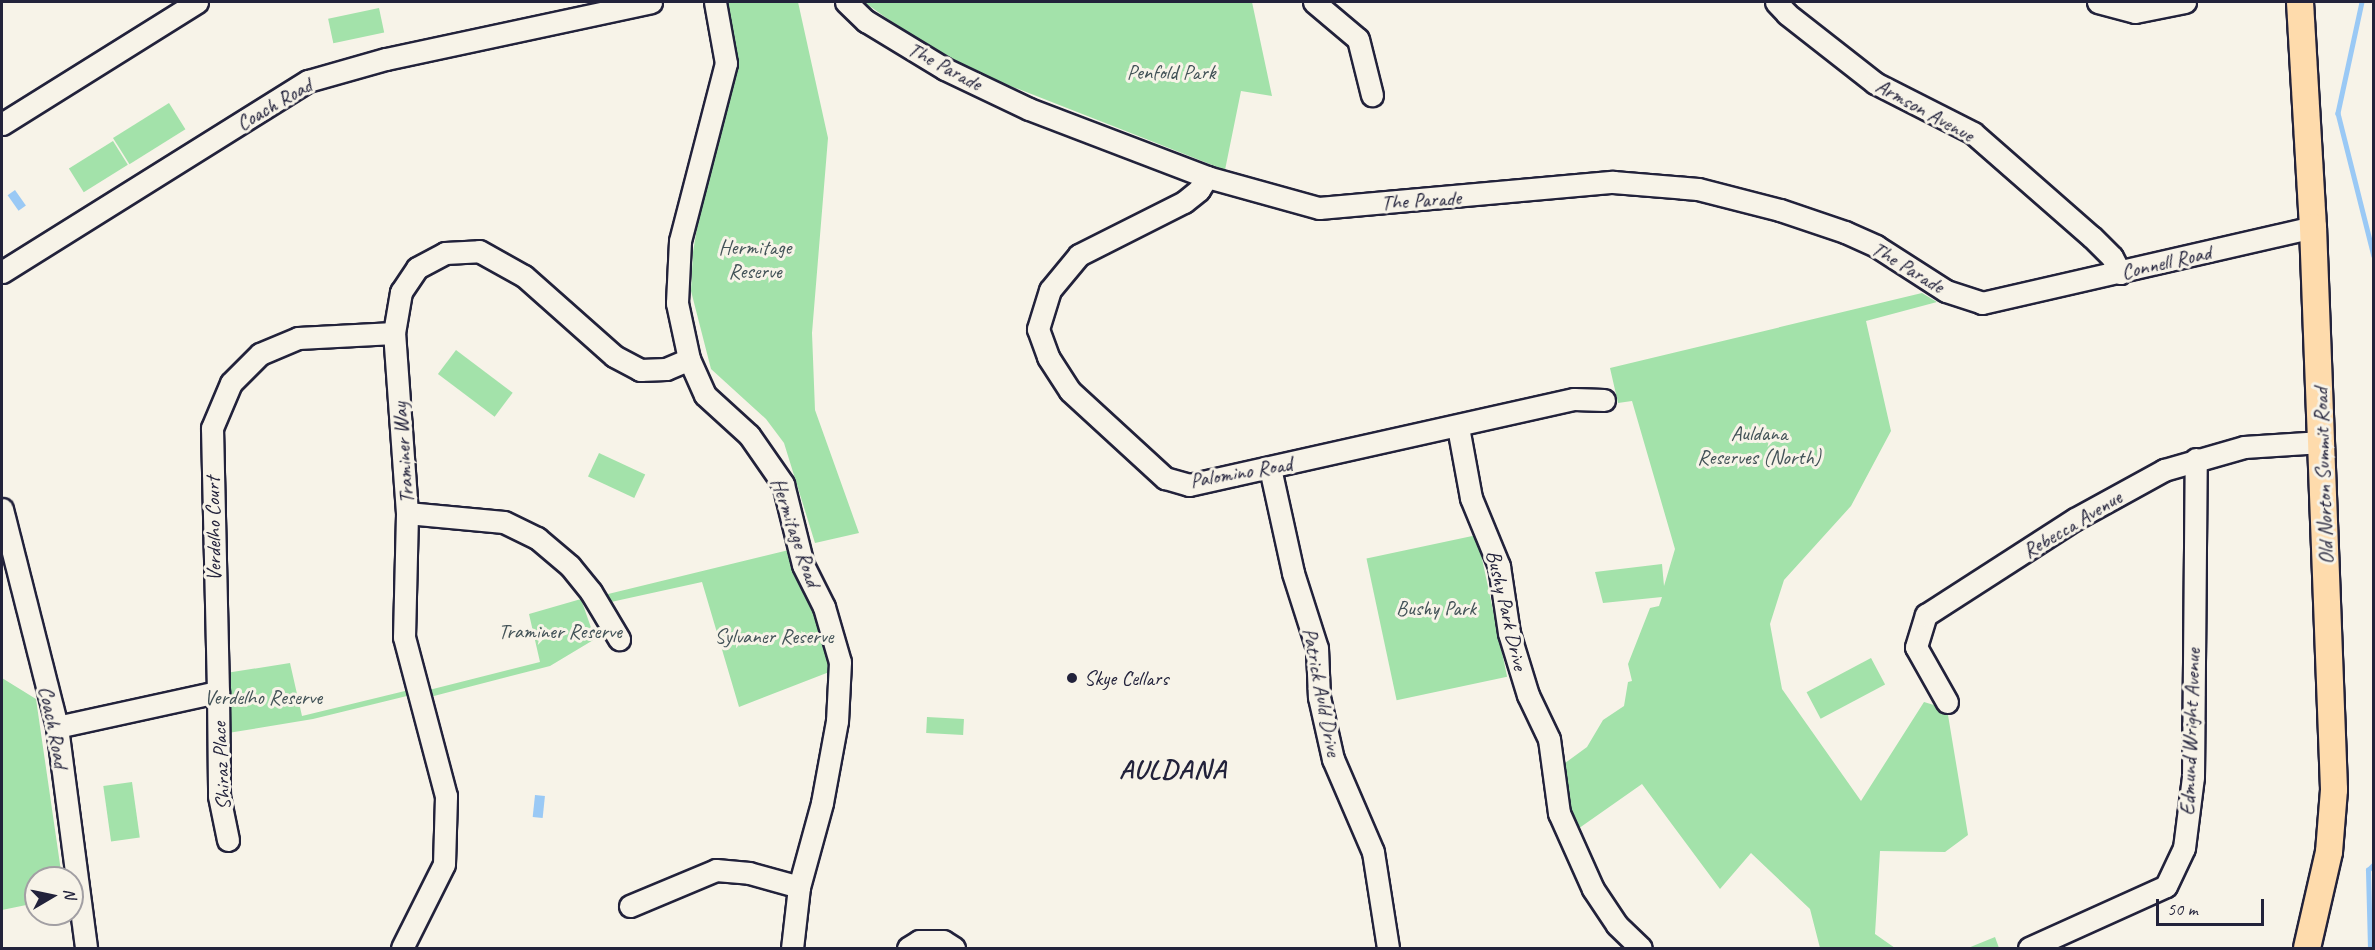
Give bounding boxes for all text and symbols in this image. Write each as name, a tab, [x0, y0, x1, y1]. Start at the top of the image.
street label: The Parade	[903, 36, 987, 96]
park label: Penfold Park	[1126, 59, 1216, 85]
street label: Coach Road	[232, 72, 316, 136]
street label: Armson Avenue	[1872, 73, 1978, 147]
street label: The Parade	[1380, 185, 1462, 215]
park label: Hermitage Reserve	[719, 234, 791, 284]
street label: The Parade	[1867, 235, 1949, 299]
street label: Connell Road	[2119, 240, 2213, 284]
street label: Old Norton Summit Road	[2307, 387, 2339, 565]
street label: Traminer Way	[387, 402, 419, 504]
park label: Auldana Reserves (North)	[1697, 420, 1821, 470]
street label: Palomino Road	[1188, 451, 1294, 493]
street label: Hermitage Road	[766, 474, 826, 590]
street label: Verdelho Court	[199, 477, 227, 581]
street label: Rebecca Avenue	[2018, 485, 2126, 563]
street label: Bushy Park Drive	[1481, 547, 1533, 673]
park label: Bushy Park	[1396, 595, 1476, 621]
park label: Traminer Reserve	[498, 618, 622, 644]
park label: Sylvaner Reserve	[715, 623, 833, 649]
street label: Patrick Auld Drive	[1297, 626, 1347, 758]
street label: Edmund Wright Avenue	[2174, 648, 2206, 816]
place label: Skye Cellars	[1084, 665, 1168, 691]
marker: Skye Cellars	[1065, 671, 1079, 685]
street label: Coach Road	[34, 684, 74, 770]
park label: Verdelho Reserve	[204, 684, 322, 710]
street label: Shiraz Place	[206, 721, 236, 811]
district label: AULDANA	[1120, 754, 1226, 786]
north arrow	[24, 866, 84, 926]
text: N	[59, 887, 80, 900]
scale bar	[2159, 887, 2267, 925]
text: 50 m	[2167, 898, 2198, 920]

